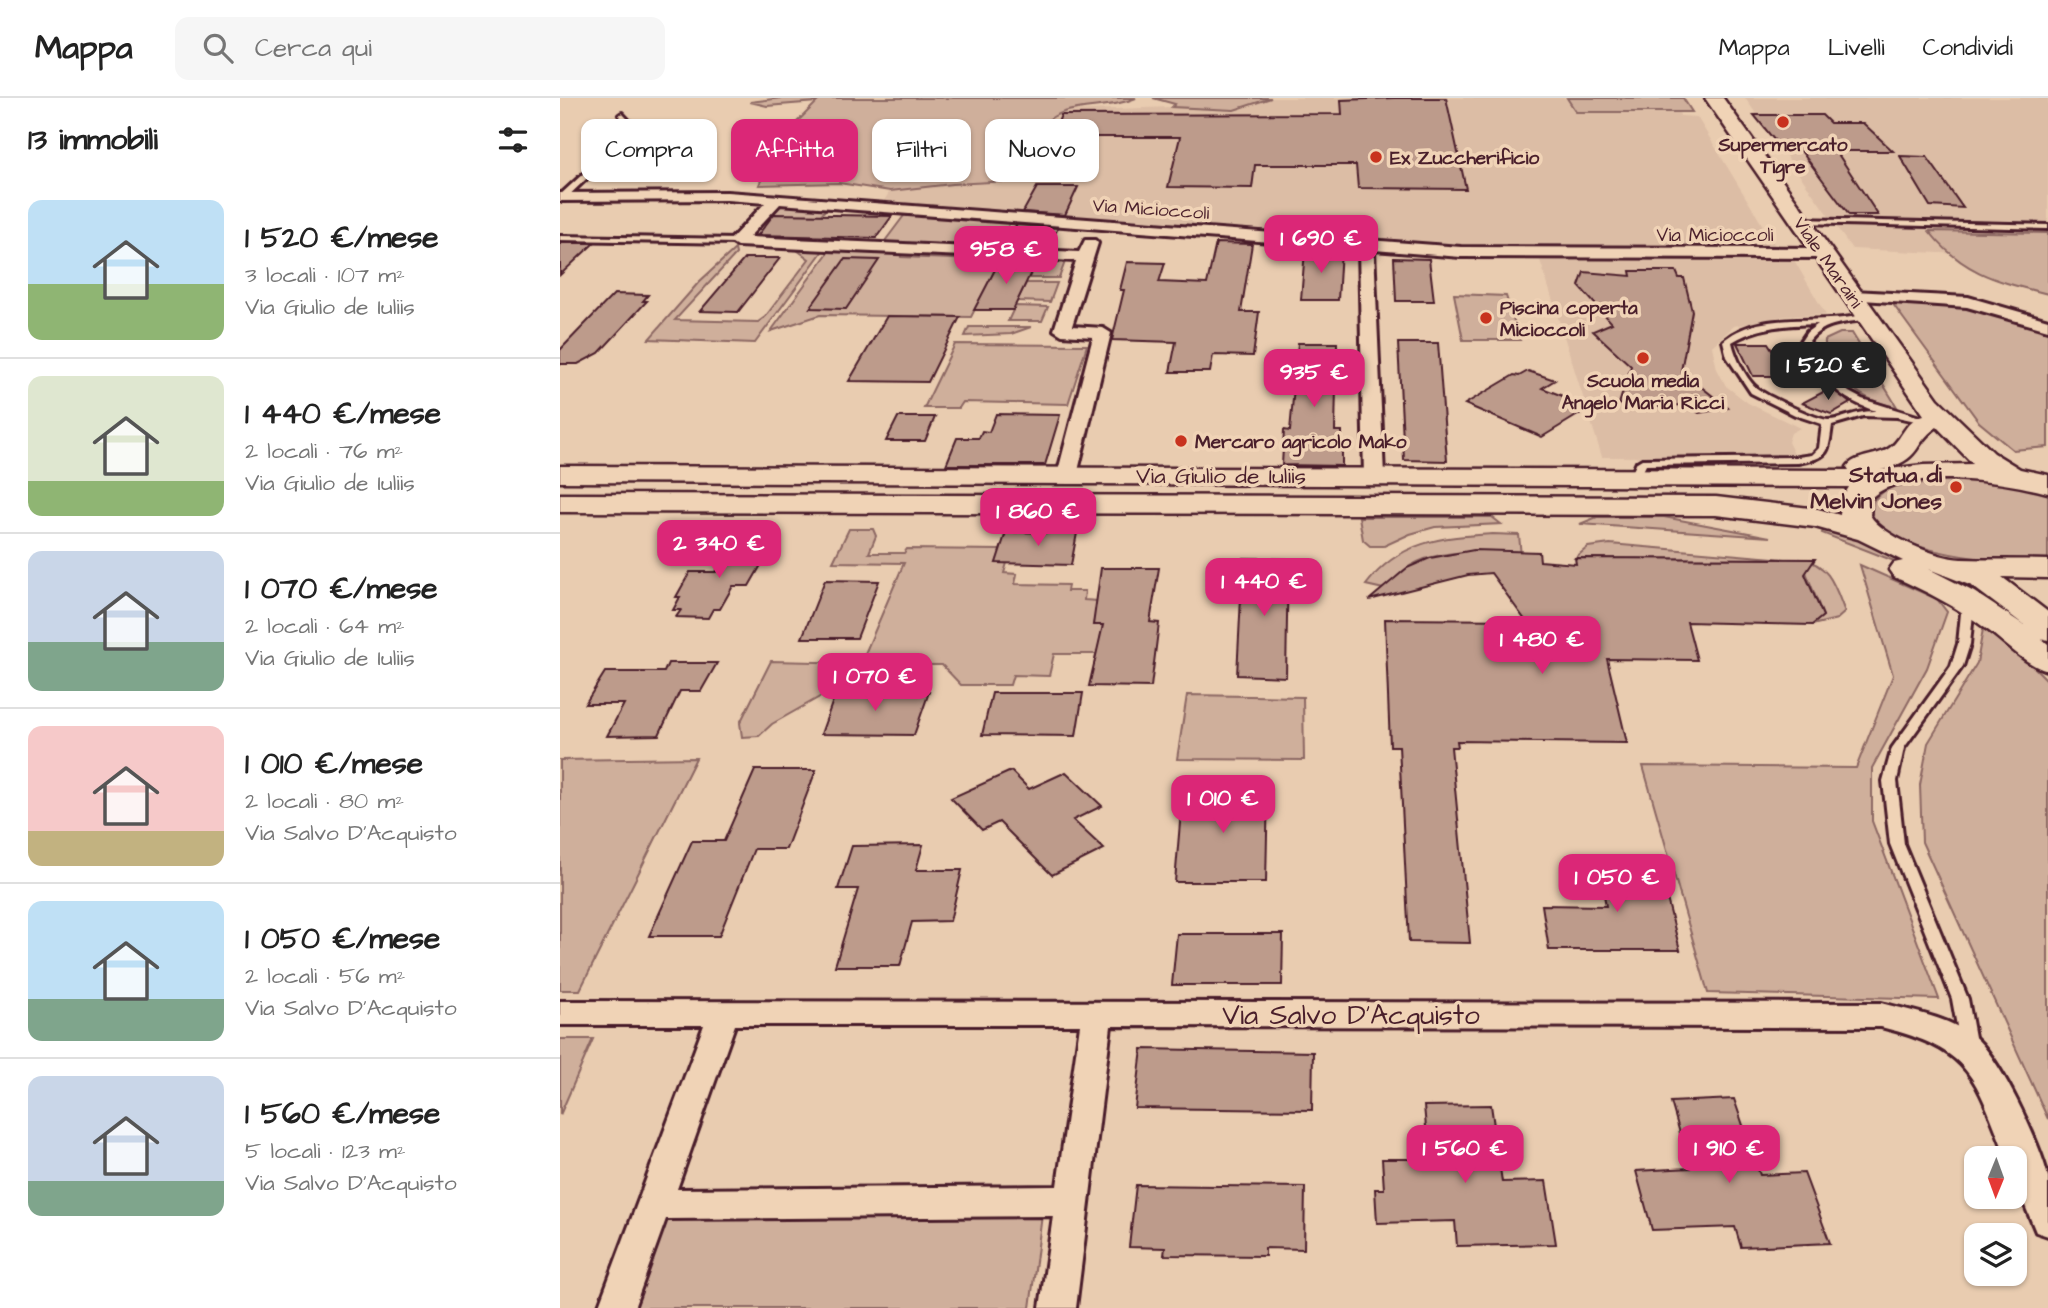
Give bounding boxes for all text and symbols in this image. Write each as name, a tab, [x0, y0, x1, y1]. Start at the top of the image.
search box	[175, 17, 665, 80]
text: Mappa	[35, 25, 133, 71]
icon: search	[199, 29, 237, 67]
text: Cerca qui	[255, 30, 372, 66]
text: Mappa	[1719, 31, 1790, 65]
text: Livelli	[1828, 31, 1885, 65]
text: Condividi	[1923, 31, 2013, 65]
marker: Supermercato Tigre	[1775, 114, 1791, 130]
text: 13 immobili	[28, 119, 158, 161]
chip: Compra	[581, 119, 717, 182]
chip: Affitta	[731, 119, 858, 182]
chip: Filtri	[872, 119, 971, 182]
chip: Nuovo	[985, 119, 1099, 182]
icon: filters	[494, 121, 532, 159]
place label: Supermercato Tigre	[1718, 132, 1848, 182]
place label: Ex Zuccherificio	[1390, 145, 1539, 172]
marker: Ex Zuccherificio	[1368, 149, 1384, 165]
street label: Via Micioccoli	[1092, 192, 1210, 227]
street label: Viale Maraini	[1786, 212, 1869, 314]
pin: 1 690 €	[1256, 216, 1386, 275]
text: 1 520 €/mese	[245, 217, 439, 259]
text: 1 690 €	[1280, 222, 1362, 254]
street label: Via Micioccoli	[1657, 222, 1774, 249]
pin: 958 €	[957, 226, 1055, 286]
icon: home	[84, 228, 168, 312]
text: 958 €	[970, 233, 1042, 265]
text: 3 locali · 107 m²	[245, 259, 405, 291]
text: Via Giulio de Iuliis	[245, 291, 415, 323]
place label: Piscina coperta Micioccoli	[1500, 295, 1638, 344]
marker: Piscina coperta Micioccoli	[1478, 310, 1494, 326]
pin: 1 520 €	[1763, 342, 1893, 402]
text: 1 520 €	[1786, 349, 1870, 381]
pin: 935 €	[1265, 350, 1363, 409]
marker: Scuola media Angelo Maria Ricci	[1635, 350, 1651, 366]
text: 935 €	[1280, 356, 1348, 388]
place label: Scuola media Angelo Maria Ricci	[1562, 368, 1724, 418]
text: 1 440 €/mese	[245, 393, 441, 435]
icon: home	[84, 404, 168, 488]
place label: Mercaro agricolo Mako	[1195, 429, 1407, 457]
marker: Mercaro agricolo Mako	[1173, 433, 1189, 449]
text: 2 locali · 76 m²	[245, 435, 403, 467]
place label: Statua di Melvin Jones	[1810, 459, 1943, 517]
street label: Via Giulio de Iuliis	[1136, 460, 1306, 492]
text: Via Giulio de Iuliis	[245, 467, 415, 499]
marker: Statua di Melvin Jones	[1948, 479, 1964, 495]
pin: 1 860 €	[973, 489, 1103, 548]
text: 1 860 €	[996, 495, 1080, 527]
pin: 2 340 €	[654, 520, 784, 580]
text: 2 340 €	[673, 527, 765, 559]
pin: 1 440 €	[1199, 559, 1329, 618]
text: 1 440 €	[1221, 565, 1307, 597]
text: 1 070 €/mese	[245, 568, 438, 610]
icon: home	[84, 579, 168, 663]
text: 2 locali · 64 m²	[245, 610, 405, 642]
pin: 1 480 €	[1477, 616, 1607, 676]
text: 1 480 €	[1500, 623, 1584, 655]
text: Via Giulio de Iuliis	[245, 642, 415, 674]
pin: 1 070 €	[810, 654, 940, 713]
text: 1 070 €	[834, 660, 916, 692]
text: 1 010 €/mese	[245, 743, 423, 785]
icon: home	[84, 754, 168, 838]
pin: 1 010 €	[1158, 776, 1288, 835]
text: 1 010 €	[1187, 782, 1259, 814]
text: 2 locali · 80 m²	[245, 785, 404, 817]
text: Via Salvo D'Acquisto	[245, 817, 457, 849]
pin: 1 050 €	[1552, 854, 1682, 914]
text: 1 050 €	[1575, 861, 1659, 893]
text: 1 050 €/mese	[245, 918, 440, 960]
icon: home	[84, 929, 168, 1013]
text: 2 locali · 56 m²	[245, 960, 405, 992]
text: Via Salvo D'Acquisto	[245, 992, 457, 1024]
street label: Via Salvo D'Acquisto	[1222, 996, 1480, 1035]
text: 1 560 €/mese	[245, 1093, 440, 1135]
icon: home	[84, 1104, 168, 1188]
pin: 1 560 €	[1400, 1126, 1530, 1185]
pin: 1 910 €	[1664, 1126, 1794, 1185]
text: 1 560 €	[1423, 1132, 1507, 1164]
text: 1 910 €	[1694, 1132, 1764, 1164]
text: 5 locali · 123 m²	[245, 1135, 406, 1167]
north arrow	[1964, 1146, 2026, 1209]
map controls	[1964, 1146, 2027, 1286]
text: Via Salvo D'Acquisto	[245, 1167, 457, 1199]
button: layers	[1964, 1223, 2027, 1286]

